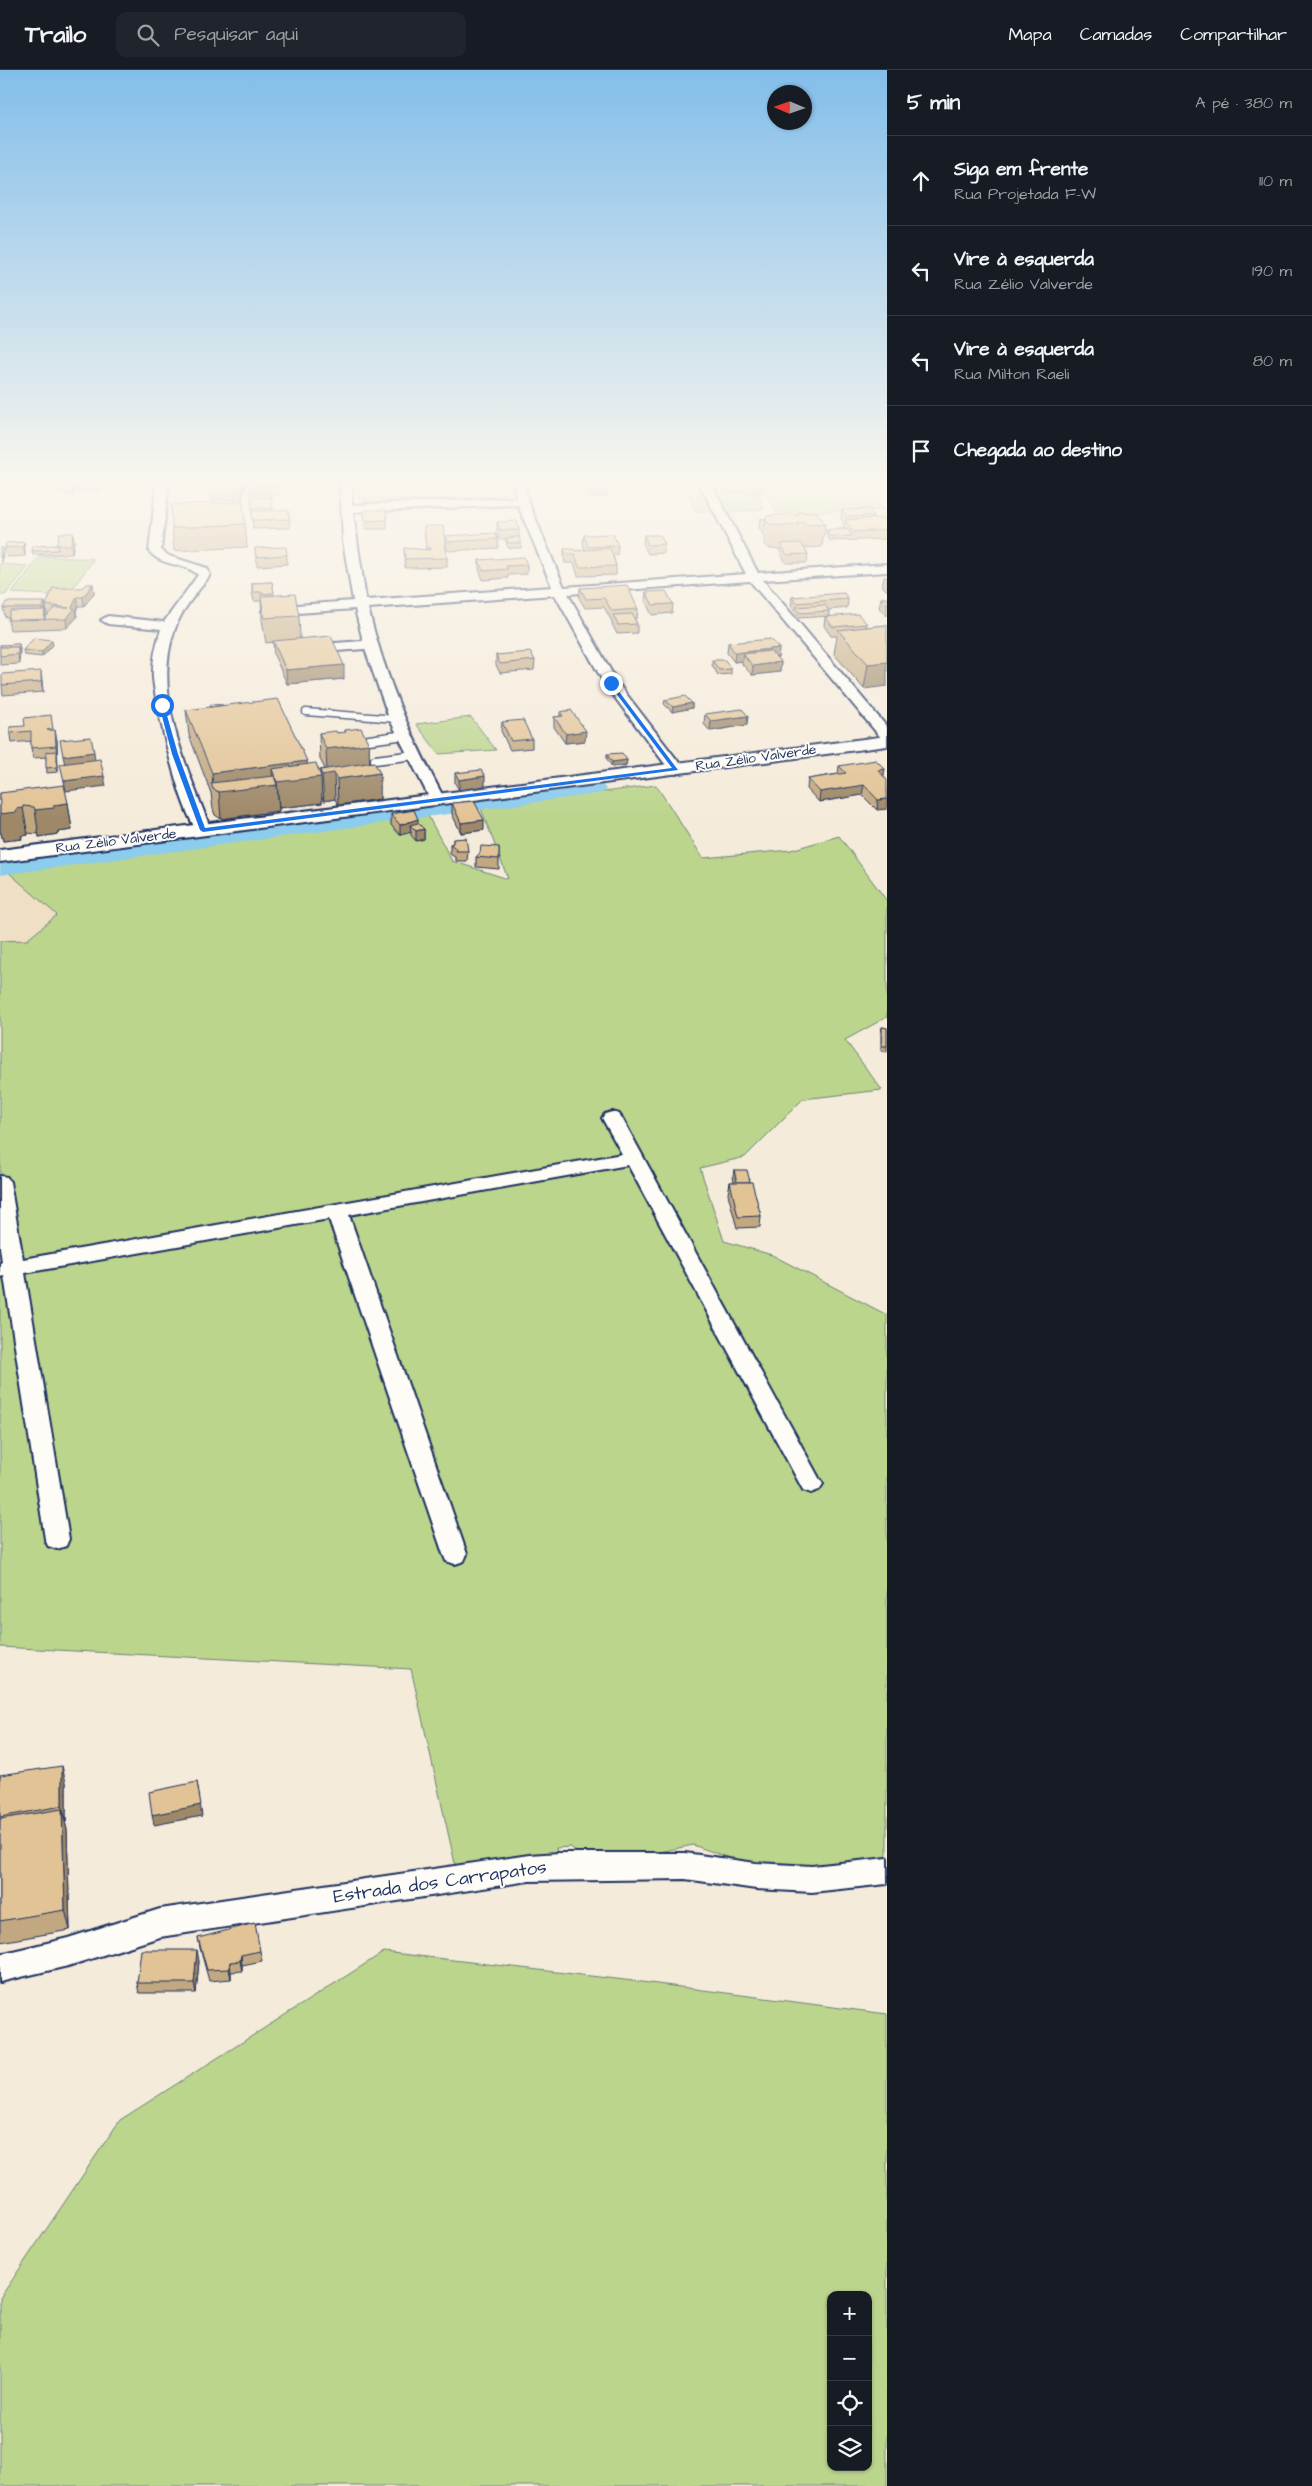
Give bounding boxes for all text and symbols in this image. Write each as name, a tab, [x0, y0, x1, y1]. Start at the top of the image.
search box	[116, 12, 466, 57]
text: Trailo	[25, 18, 86, 52]
icon: search	[134, 21, 162, 49]
text: Pesquisar aqui	[174, 21, 298, 48]
text: Mapa	[1008, 22, 1052, 47]
text: Camadas	[1080, 22, 1152, 47]
text: Compartilhar	[1180, 22, 1287, 47]
north arrow	[767, 85, 812, 130]
text: 5 min	[907, 88, 960, 117]
text: A pé · 380 m	[1195, 92, 1292, 114]
text: Siga em frente	[954, 156, 1088, 183]
icon: ahead	[907, 167, 935, 195]
text: 110 m	[1259, 170, 1292, 192]
text: Rua Projetada F-W	[954, 183, 1096, 205]
text: Vire à esquerda	[954, 246, 1094, 273]
icon: left	[907, 257, 935, 285]
text: 190 m	[1252, 260, 1292, 282]
text: Rua Zélio Valverde	[954, 273, 1093, 295]
text: Vire à esquerda	[954, 336, 1094, 363]
icon: left	[907, 347, 935, 375]
text: 80 m	[1253, 350, 1292, 372]
text: Rua Milton Raeli	[954, 363, 1069, 385]
icon: arrive	[907, 437, 935, 465]
text: Chegada ao destino	[954, 437, 1122, 464]
route end	[600, 672, 623, 695]
route start	[151, 694, 174, 717]
street label: Rua Zélio Valverde	[694, 740, 818, 776]
street label: Rua Zélio Valverde	[54, 824, 178, 858]
street label: Estrada dos Carrapatos	[332, 1854, 548, 1910]
map controls	[827, 2291, 872, 2471]
button: +	[827, 2291, 872, 2336]
button: −	[827, 2336, 872, 2381]
button: locate	[827, 2381, 872, 2426]
button: layers	[827, 2426, 872, 2471]

